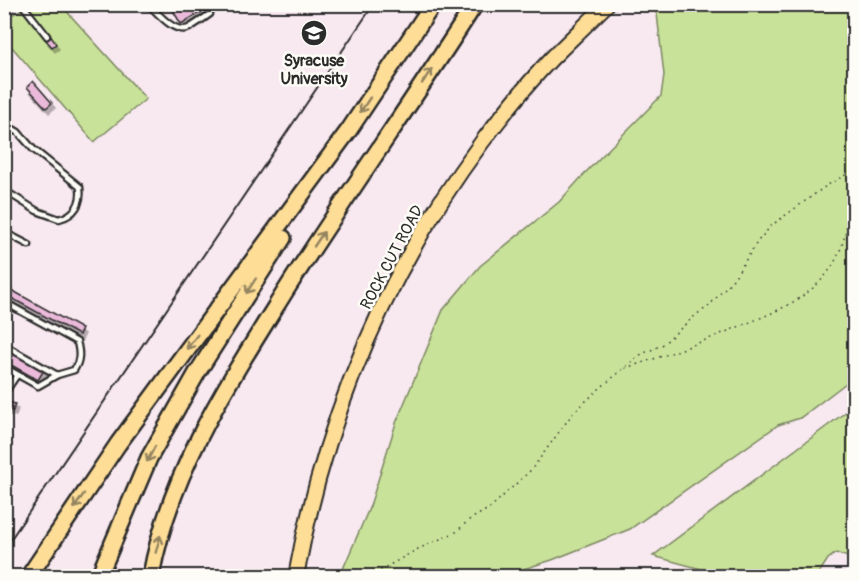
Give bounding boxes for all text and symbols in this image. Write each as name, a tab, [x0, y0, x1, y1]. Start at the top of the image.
school or university icon: Syracuse University	[299, 18, 329, 48]
place label: Syracuse University	[280, 51, 348, 89]
one-way arrow	[421, 69, 433, 85]
one-way arrow	[359, 97, 371, 113]
street label: ROCK CUT ROAD	[356, 202, 428, 313]
one-way arrow	[314, 231, 326, 248]
one-way arrow	[245, 277, 257, 294]
one-way arrow	[185, 334, 198, 350]
one-way arrow	[145, 445, 157, 462]
one-way arrow	[73, 493, 86, 510]
one-way arrow	[153, 535, 164, 554]

